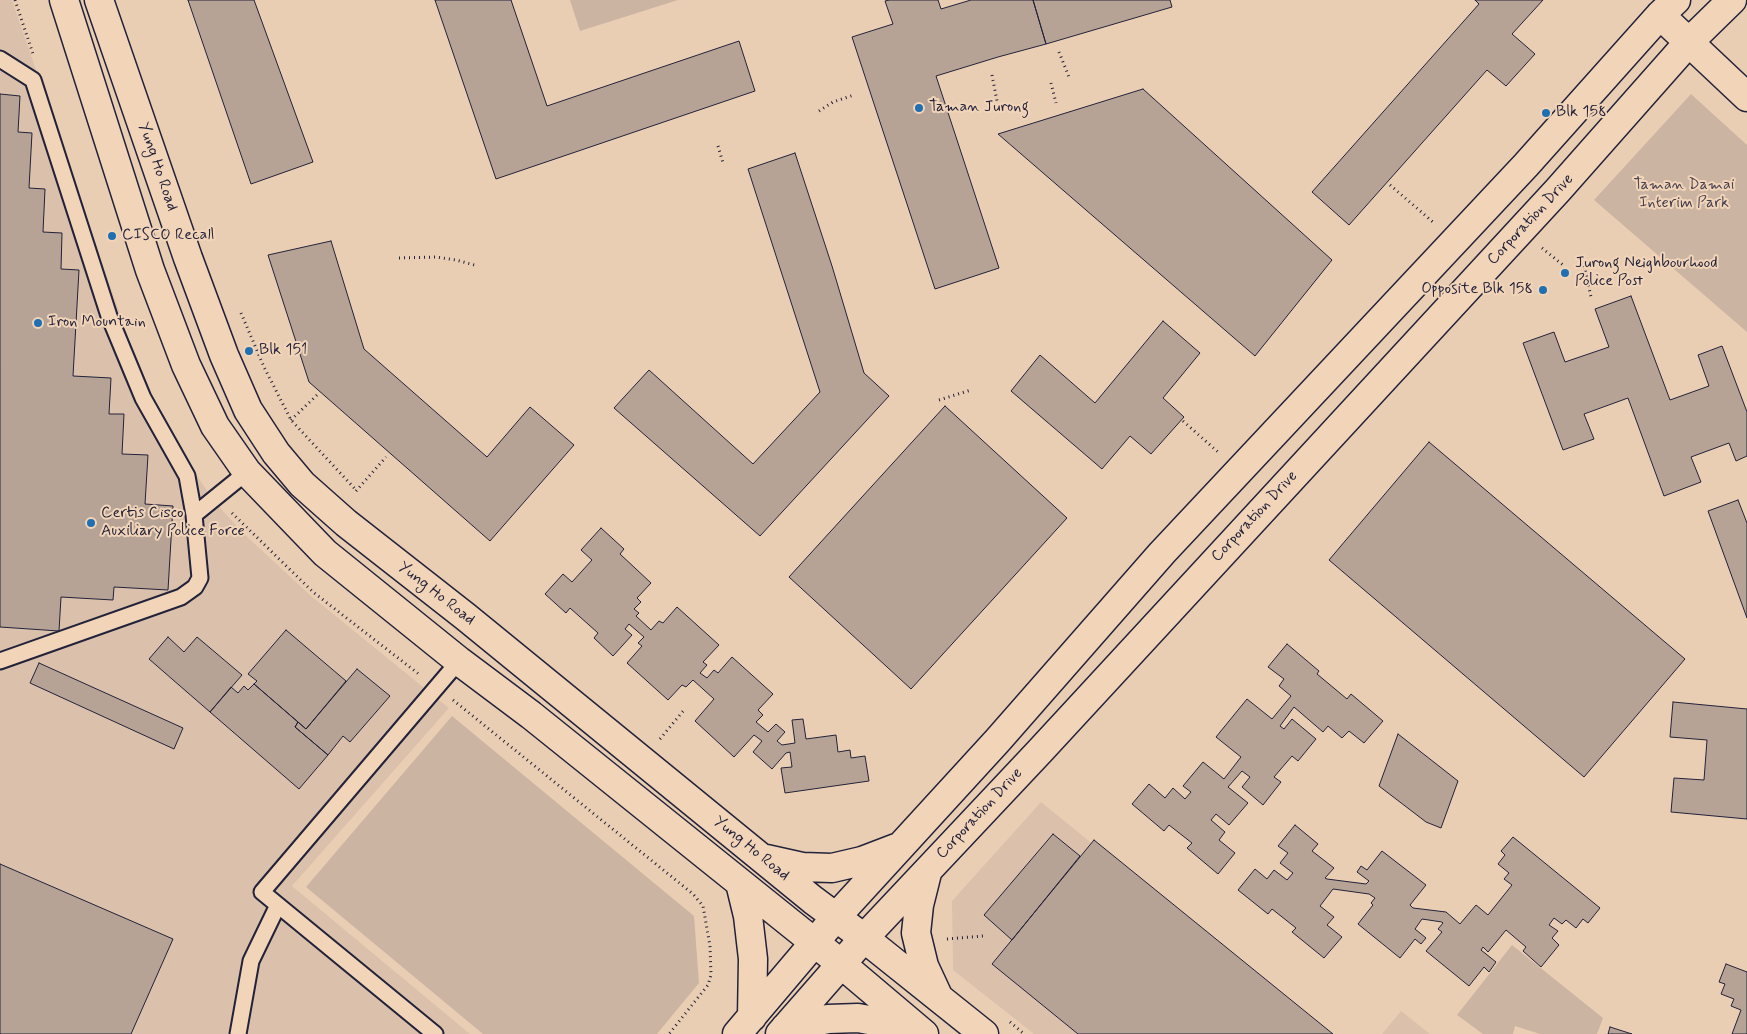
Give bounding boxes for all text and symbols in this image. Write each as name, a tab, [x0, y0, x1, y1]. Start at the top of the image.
place label: Taman Jurong	[929, 98, 1029, 118]
marker: Taman Jurong	[913, 102, 925, 114]
place label: Blk 158	[1556, 103, 1607, 123]
marker: Blk 158	[1540, 107, 1552, 119]
street label: Yung Ho Road	[133, 120, 181, 214]
street label: Corporation Drive	[1484, 170, 1578, 270]
park label: Taman Damai Interim Park	[1633, 176, 1735, 214]
place label: CISCO Recall	[122, 226, 215, 246]
marker: CISCO Recall	[106, 230, 118, 242]
place label: Jurong Neighbourhood Police Post	[1575, 254, 1718, 292]
marker: Jurong Neighbourhood Police Post	[1559, 267, 1571, 279]
place label: Opposite Blk 158	[1421, 280, 1533, 300]
marker: Opposite Blk 158	[1537, 284, 1549, 296]
place label: Iron Mountain	[48, 313, 146, 333]
marker: Iron Mountain	[32, 317, 44, 329]
place label: Blk 151	[259, 341, 307, 361]
marker: Blk 151	[243, 345, 255, 357]
street label: Corporation Drive	[1208, 467, 1302, 567]
place label: Certis Cisco Auxiliary Police Force	[101, 504, 245, 542]
marker: Certis Cisco Auxiliary Police Force	[85, 517, 97, 529]
street label: Yung Ho Road	[394, 558, 478, 630]
street label: Corporation Drive	[933, 764, 1027, 864]
street label: Yung Ho Road	[709, 812, 793, 886]

